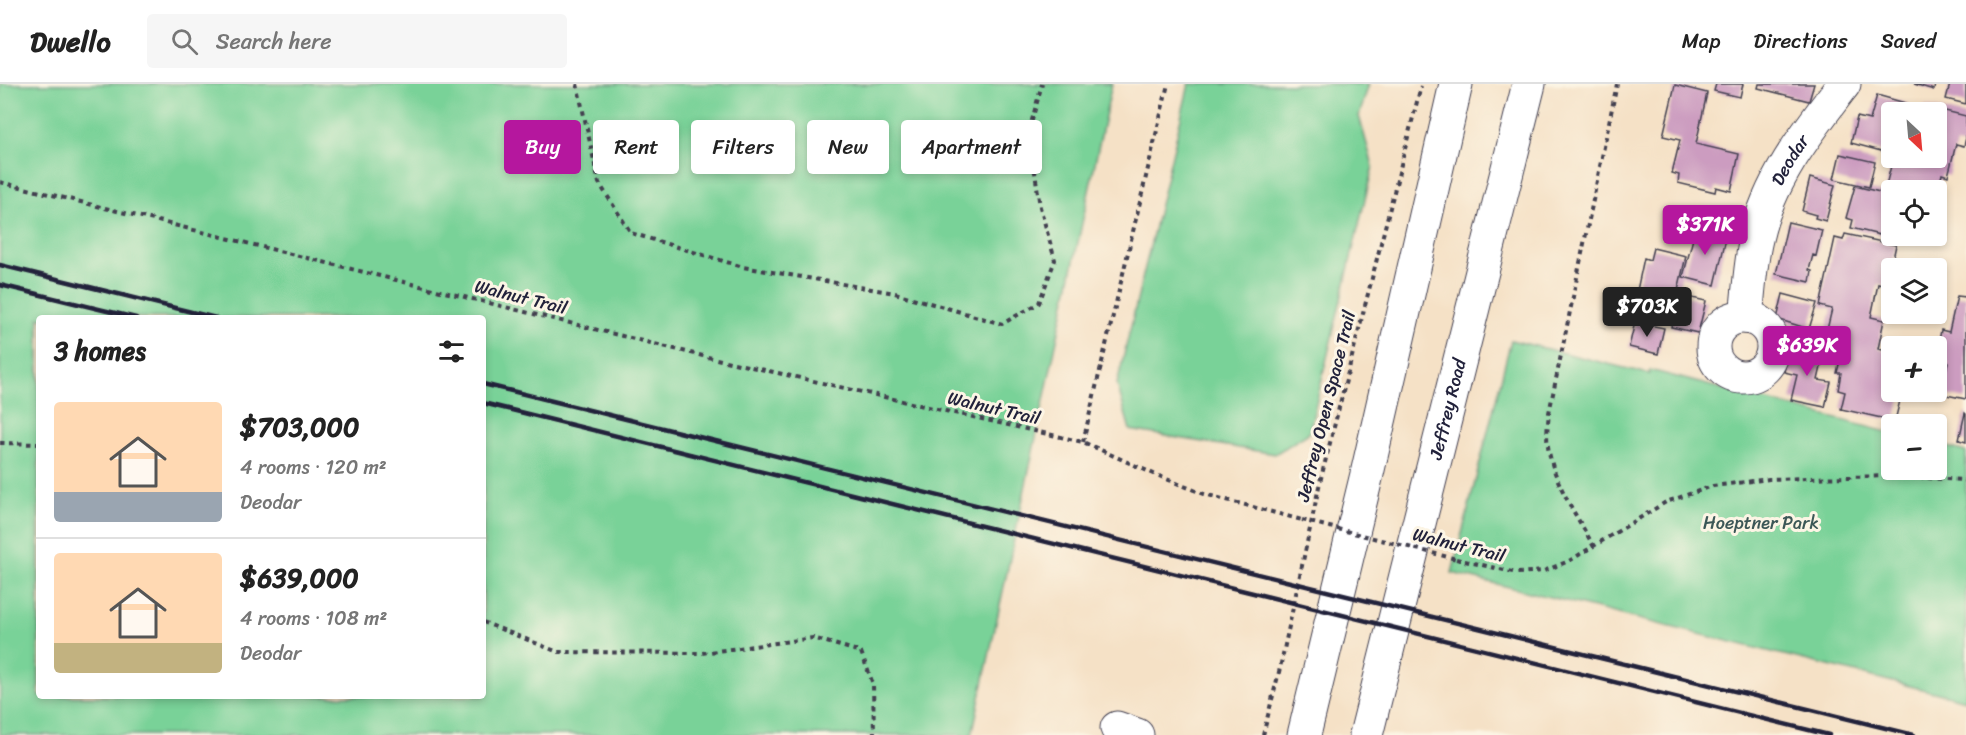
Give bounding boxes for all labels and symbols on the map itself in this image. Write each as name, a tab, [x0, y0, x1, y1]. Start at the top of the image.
north arrow	[1881, 102, 1947, 168]
street label: Deodar	[1762, 126, 1819, 191]
pin: $371K	[1663, 205, 1747, 256]
street label: Walnut Trail	[471, 270, 571, 324]
pin: $703K	[1605, 287, 1689, 338]
street label: Jeffrey Open Space Trail	[1287, 306, 1365, 506]
pin: $639K	[1765, 326, 1849, 377]
street label: Jeffrey Road	[1419, 354, 1476, 464]
street label: Walnut Trail	[944, 382, 1044, 434]
park label: Hoeptner Park	[1703, 507, 1819, 539]
street label: Walnut Trail	[1409, 518, 1509, 572]

